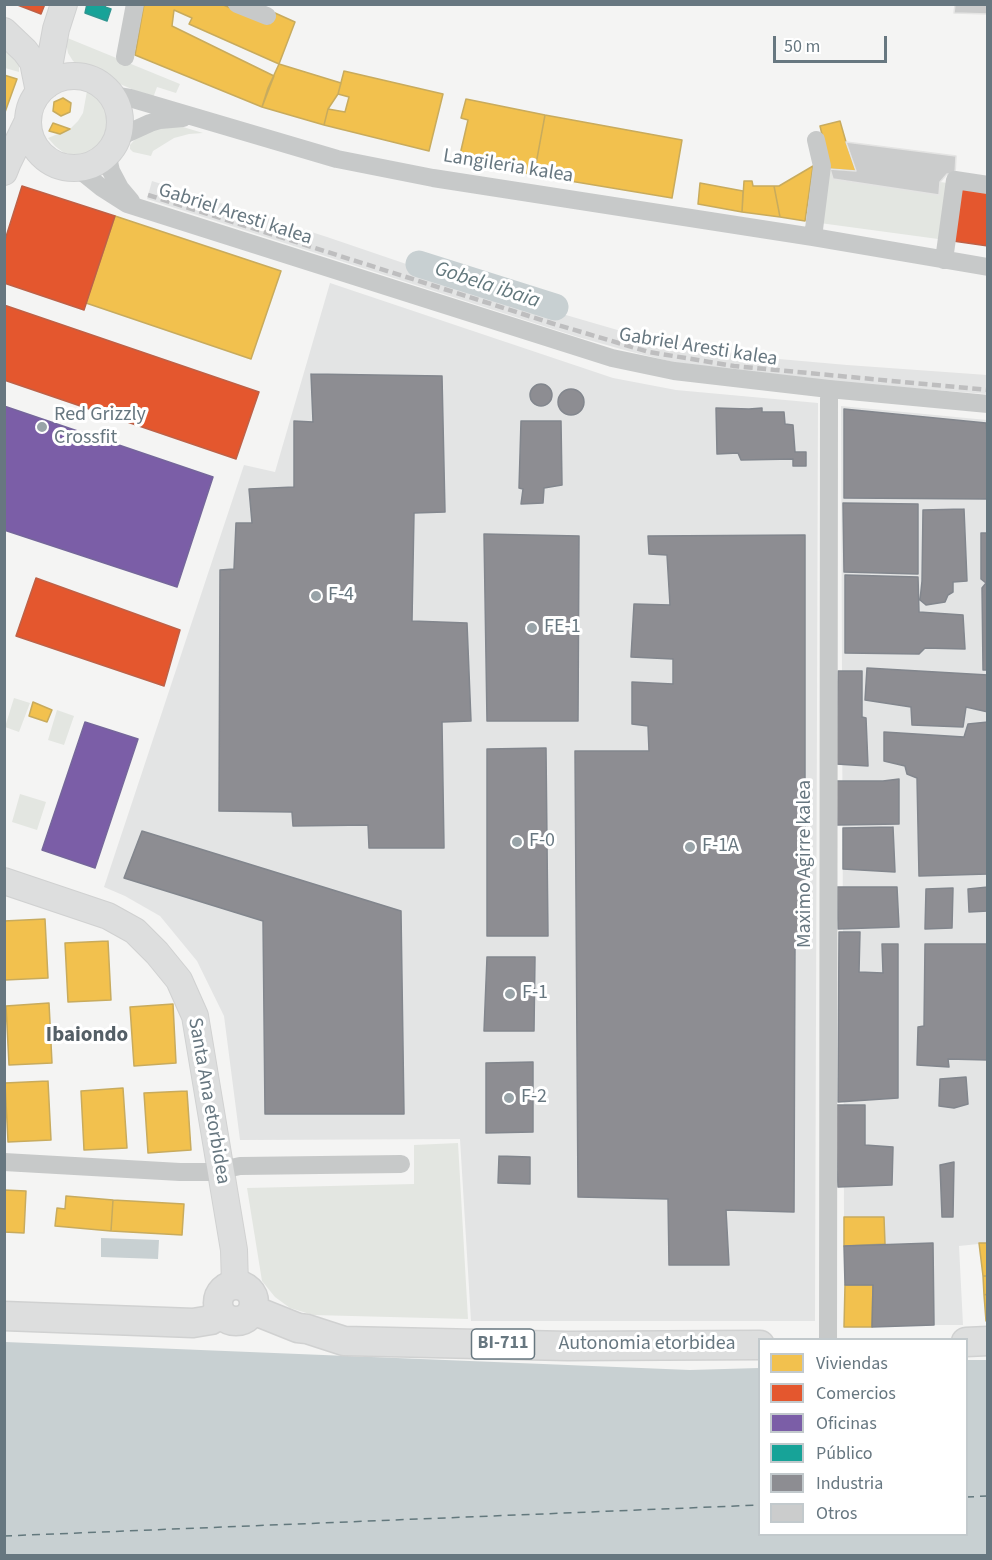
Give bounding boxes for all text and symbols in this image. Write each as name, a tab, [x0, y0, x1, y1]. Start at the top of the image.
scale bar	[776, 24, 890, 62]
text: 50 m	[784, 34, 820, 59]
street label: Langileria kalea	[441, 145, 575, 189]
street label: Gabriel Aresti kalea	[155, 179, 315, 251]
water label: Gobela ibaia	[431, 257, 543, 315]
street label: Gabriel Aresti kalea	[617, 324, 779, 372]
place label: Red Grizzly Crossfit	[54, 404, 146, 451]
marker: Red Grizzly Crossfit	[35, 420, 49, 434]
place label: F-4	[328, 584, 354, 608]
marker: F-4	[309, 589, 323, 603]
place label: FE-1	[544, 616, 581, 640]
marker: FE-1	[525, 621, 539, 635]
street label: Maximo Agirre kalea	[794, 780, 818, 948]
place label: F-0	[529, 830, 555, 854]
marker: F-0	[510, 835, 524, 849]
place label: F-1A	[702, 835, 739, 859]
marker: F-1A	[683, 840, 697, 854]
place label: F-1	[522, 982, 548, 1006]
marker: F-1	[503, 987, 517, 1001]
street label: Santa Ana etorbidea	[182, 1016, 234, 1186]
district label: Ibaiondo	[46, 1023, 128, 1049]
place label: F-2	[521, 1086, 547, 1110]
marker: F-2	[502, 1091, 516, 1105]
road number: BI-711	[472, 1329, 534, 1359]
street label: Autonomia etorbidea	[558, 1333, 736, 1357]
legend	[758, 1338, 968, 1536]
text: Viviendas	[816, 1351, 888, 1376]
text: Comercios	[816, 1381, 896, 1406]
text: Oficinas	[816, 1411, 877, 1436]
text: Público	[816, 1441, 873, 1466]
text: Industria	[816, 1471, 883, 1496]
text: Otros	[816, 1501, 857, 1526]

